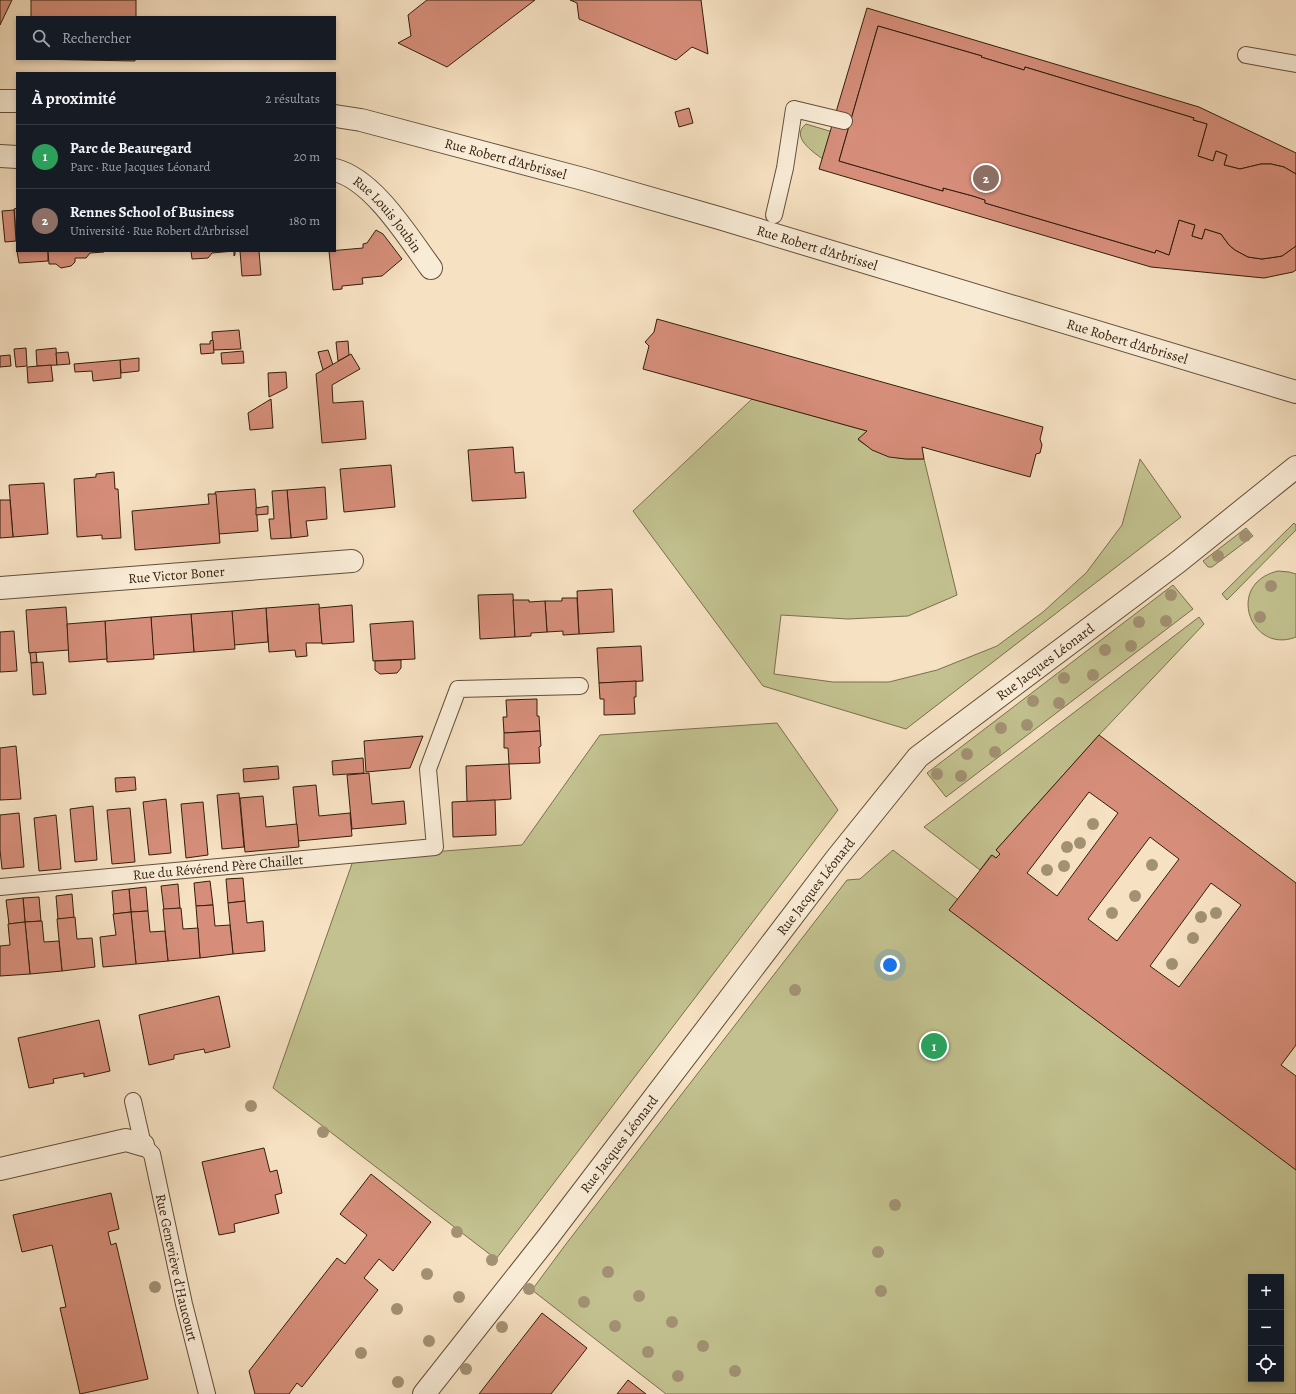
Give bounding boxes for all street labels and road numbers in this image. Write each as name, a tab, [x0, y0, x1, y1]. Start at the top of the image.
street label: Rue Robert d'Arbrissel	[443, 133, 569, 184]
street label: Rue Louis Joubin	[349, 171, 427, 256]
street label: Rue Robert d'Arbrissel	[754, 220, 880, 275]
street label: Rue Robert d'Arbrissel	[1065, 314, 1191, 369]
street label: Rue Victor Boner	[127, 561, 226, 588]
street label: Rue Jacques Léonard	[992, 618, 1098, 705]
street label: Rue Jacques Léonard	[772, 833, 859, 939]
street label: Rue du Révérend Père Chaillet	[132, 850, 304, 884]
street label: Rue Jacques Léonard	[576, 1091, 662, 1197]
street label: Rue Geneviève d'Haucourt	[151, 1192, 203, 1343]

